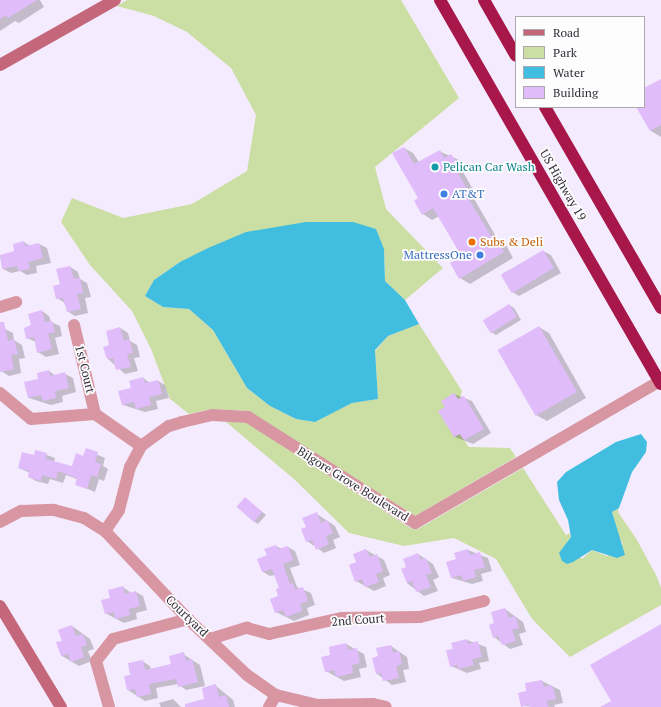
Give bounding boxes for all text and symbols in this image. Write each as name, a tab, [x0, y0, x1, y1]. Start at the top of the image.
legend	[515, 16, 645, 108]
text: Road	[553, 25, 580, 40]
text: Park	[553, 45, 577, 60]
text: Water	[553, 65, 585, 80]
text: Building	[553, 85, 598, 100]
street label: US Highway 19	[537, 147, 589, 223]
place label: Pelican Car Wash	[443, 160, 535, 174]
marker: Pelican Car Wash	[430, 162, 440, 172]
place label: AT&T	[452, 187, 485, 201]
marker: AT&T	[439, 189, 449, 199]
place label: Subs & Deli	[480, 235, 543, 249]
marker: Subs & Deli	[467, 237, 477, 247]
place label: MattressOne	[404, 248, 472, 262]
marker: MattressOne	[475, 250, 485, 260]
street label: 1st Court	[72, 343, 98, 395]
street label: Bilgore Grove Boulevard	[295, 444, 411, 524]
street label: Courtyard	[163, 592, 211, 640]
street label: 2nd Court	[331, 611, 385, 629]

